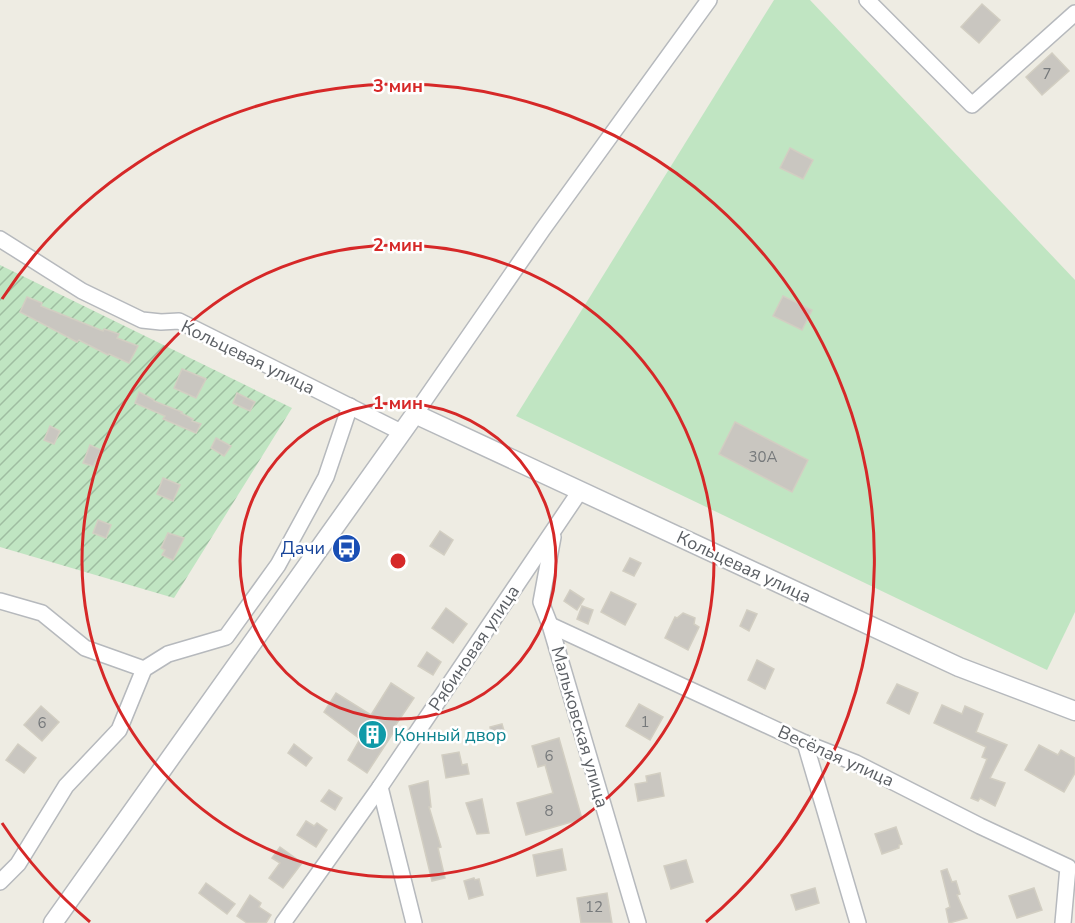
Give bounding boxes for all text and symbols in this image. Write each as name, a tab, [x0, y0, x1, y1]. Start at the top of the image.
house number: 7	[1042, 64, 1052, 84]
text: 3 мин	[373, 74, 423, 98]
text: 2 мин	[373, 233, 423, 257]
street label: Кольцевая улица	[177, 314, 319, 400]
text: 1 мин	[373, 391, 423, 415]
house number: 30А	[749, 447, 778, 467]
street label: Кольцевая улица	[673, 525, 815, 609]
bus stop icon: Дачи	[330, 532, 362, 564]
place label: Дачи	[281, 536, 325, 560]
centre of rings	[388, 551, 408, 571]
street label: Рябиновая улица	[423, 581, 525, 715]
street label: Мальковская улица	[545, 644, 615, 810]
house number: 1	[640, 712, 650, 732]
house number: 6	[37, 713, 47, 733]
building icon: Конный двор	[357, 719, 389, 751]
street label: Весёлая улица	[774, 720, 898, 792]
place label: Конный двор	[394, 723, 506, 747]
house number: 6	[544, 746, 554, 766]
house number: 8	[544, 801, 554, 821]
house number: 12	[585, 897, 603, 917]

